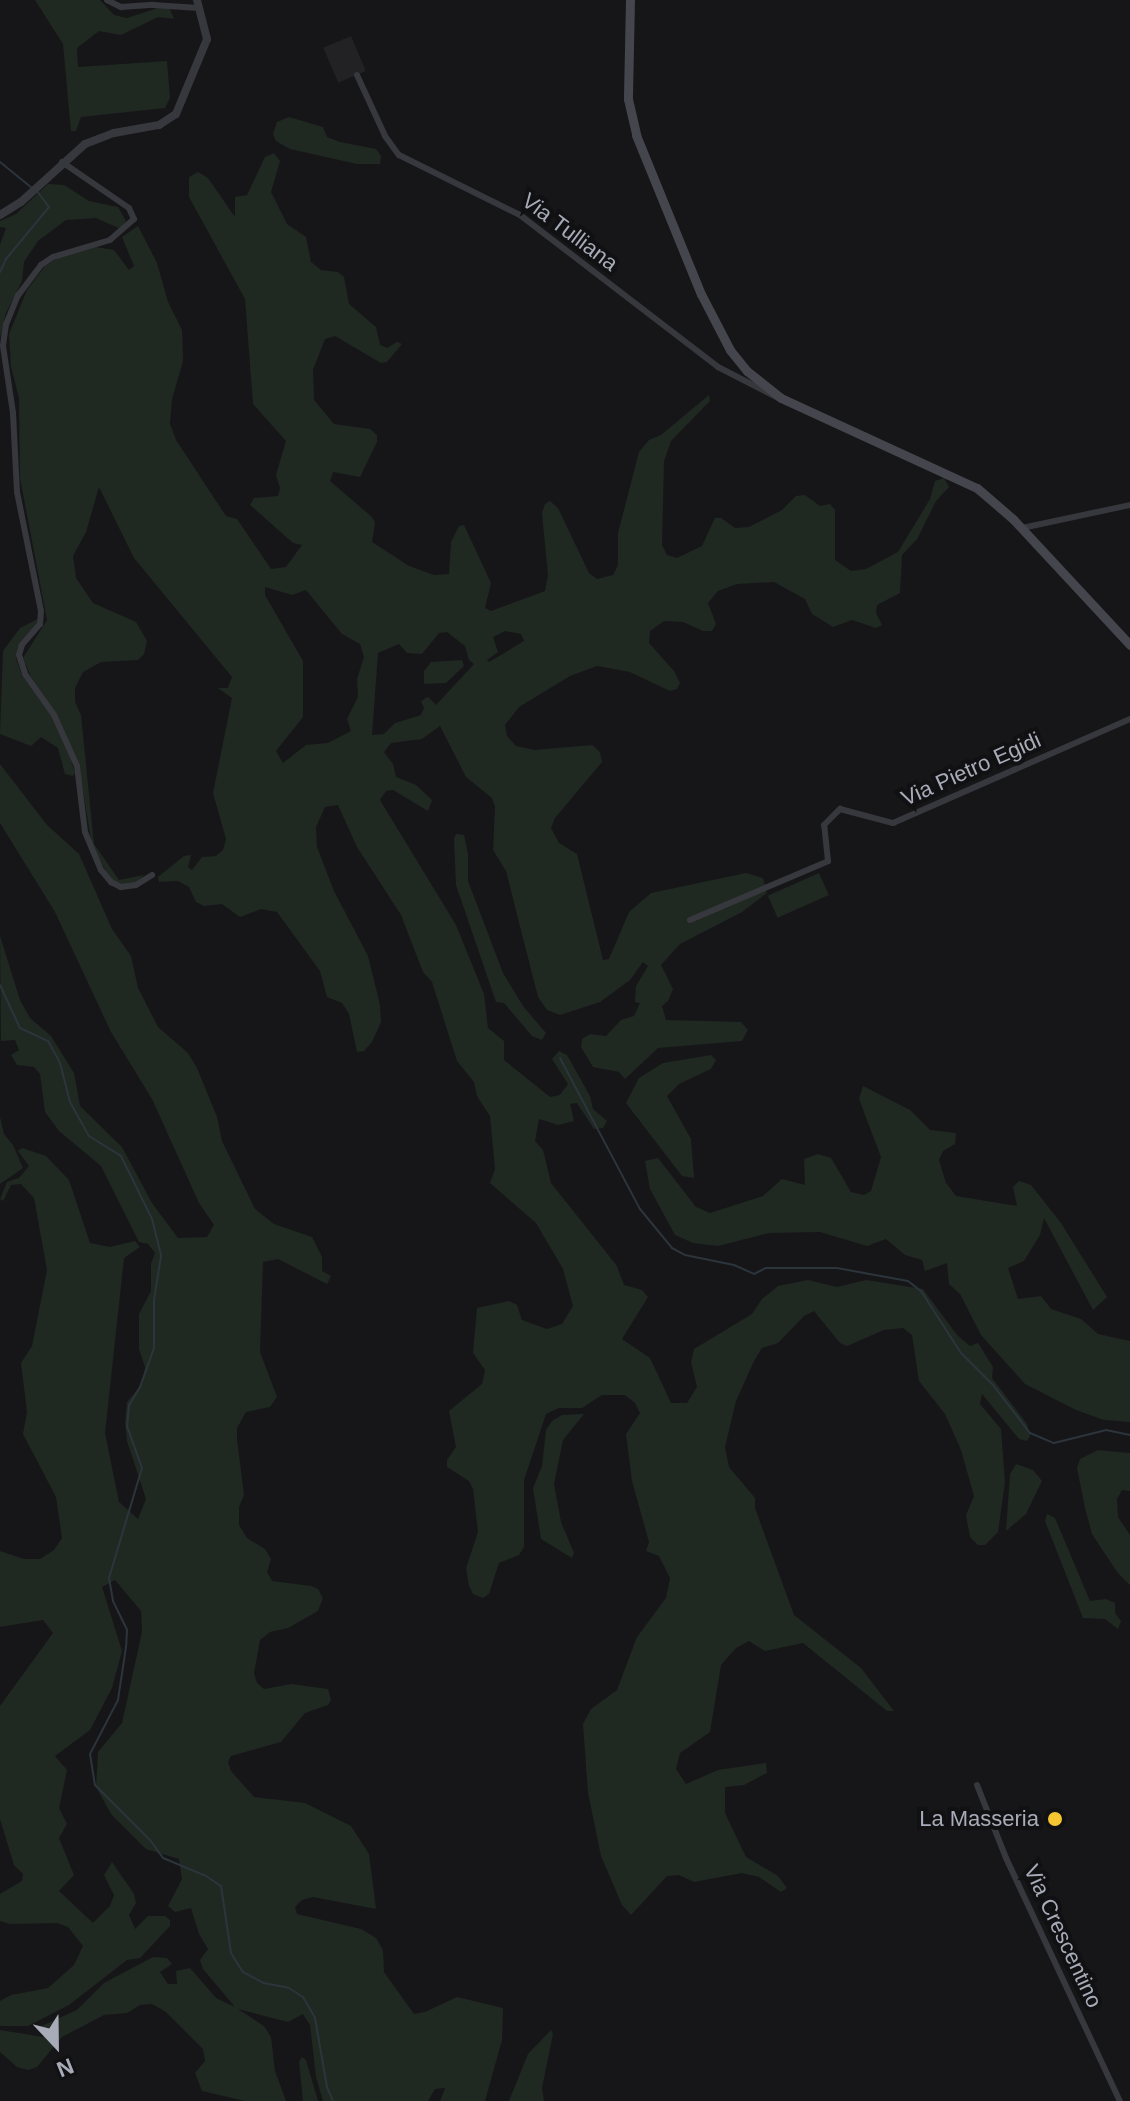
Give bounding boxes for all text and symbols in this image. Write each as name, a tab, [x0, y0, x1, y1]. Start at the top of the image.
street label: Via Tulliana	[517, 187, 623, 277]
street label: Via Pietro Egidi	[897, 726, 1045, 812]
place label: La Masseria	[919, 1806, 1039, 1832]
marker: La Masseria	[1046, 1810, 1064, 1828]
street label: Via Crescentino	[1018, 1860, 1108, 2012]
north arrow	[16, 2005, 96, 2085]
text: N	[53, 2053, 77, 2082]

